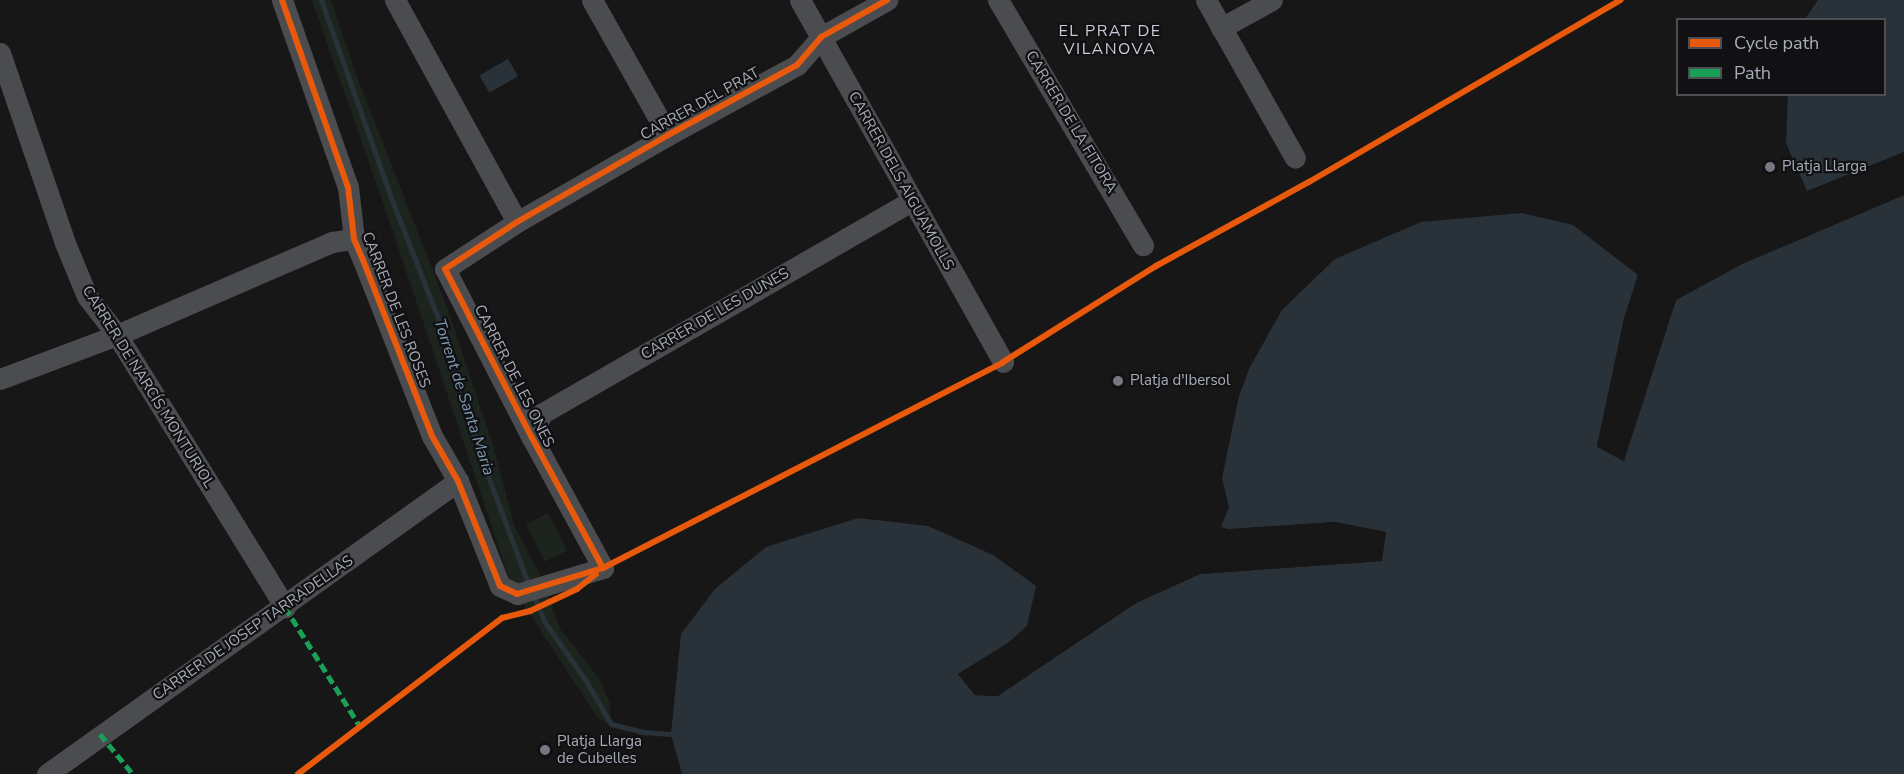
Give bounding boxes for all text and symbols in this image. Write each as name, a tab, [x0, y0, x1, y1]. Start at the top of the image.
legend	[1676, 18, 1886, 96]
district label: EL PRAT DE VILANOVA	[1058, 21, 1162, 59]
text: Cycle path	[1734, 31, 1819, 55]
street label: CARRER DE LA FITORA	[1021, 48, 1121, 196]
text: Path	[1734, 61, 1771, 85]
street label: CARRER DEL PRAT	[637, 64, 763, 144]
street label: CARRER DELS AIGUAMOLLS	[844, 89, 958, 273]
place label: Platja Llarga	[1782, 158, 1867, 176]
marker: Platja Llarga	[1763, 160, 1777, 174]
street label: CARRER DE LES ROSES	[358, 230, 434, 390]
street label: CARRER DE LES DUNES	[638, 264, 792, 364]
street label: CARRER DE NARCÍS MONTURIOL	[78, 283, 218, 491]
street label: CARRER DE LES ONES	[470, 302, 558, 450]
water label: Torrent de Santa Maria	[430, 316, 498, 478]
place label: Platja d'Ibersol	[1130, 372, 1230, 390]
marker: Platja d'Ibersol	[1111, 374, 1125, 388]
street label: CARRER DE JOSEP TARRADELLAS	[149, 552, 357, 704]
place label: Platja Llarga de Cubelles	[557, 732, 642, 767]
marker: Platja Llarga de Cubelles	[538, 743, 552, 757]

